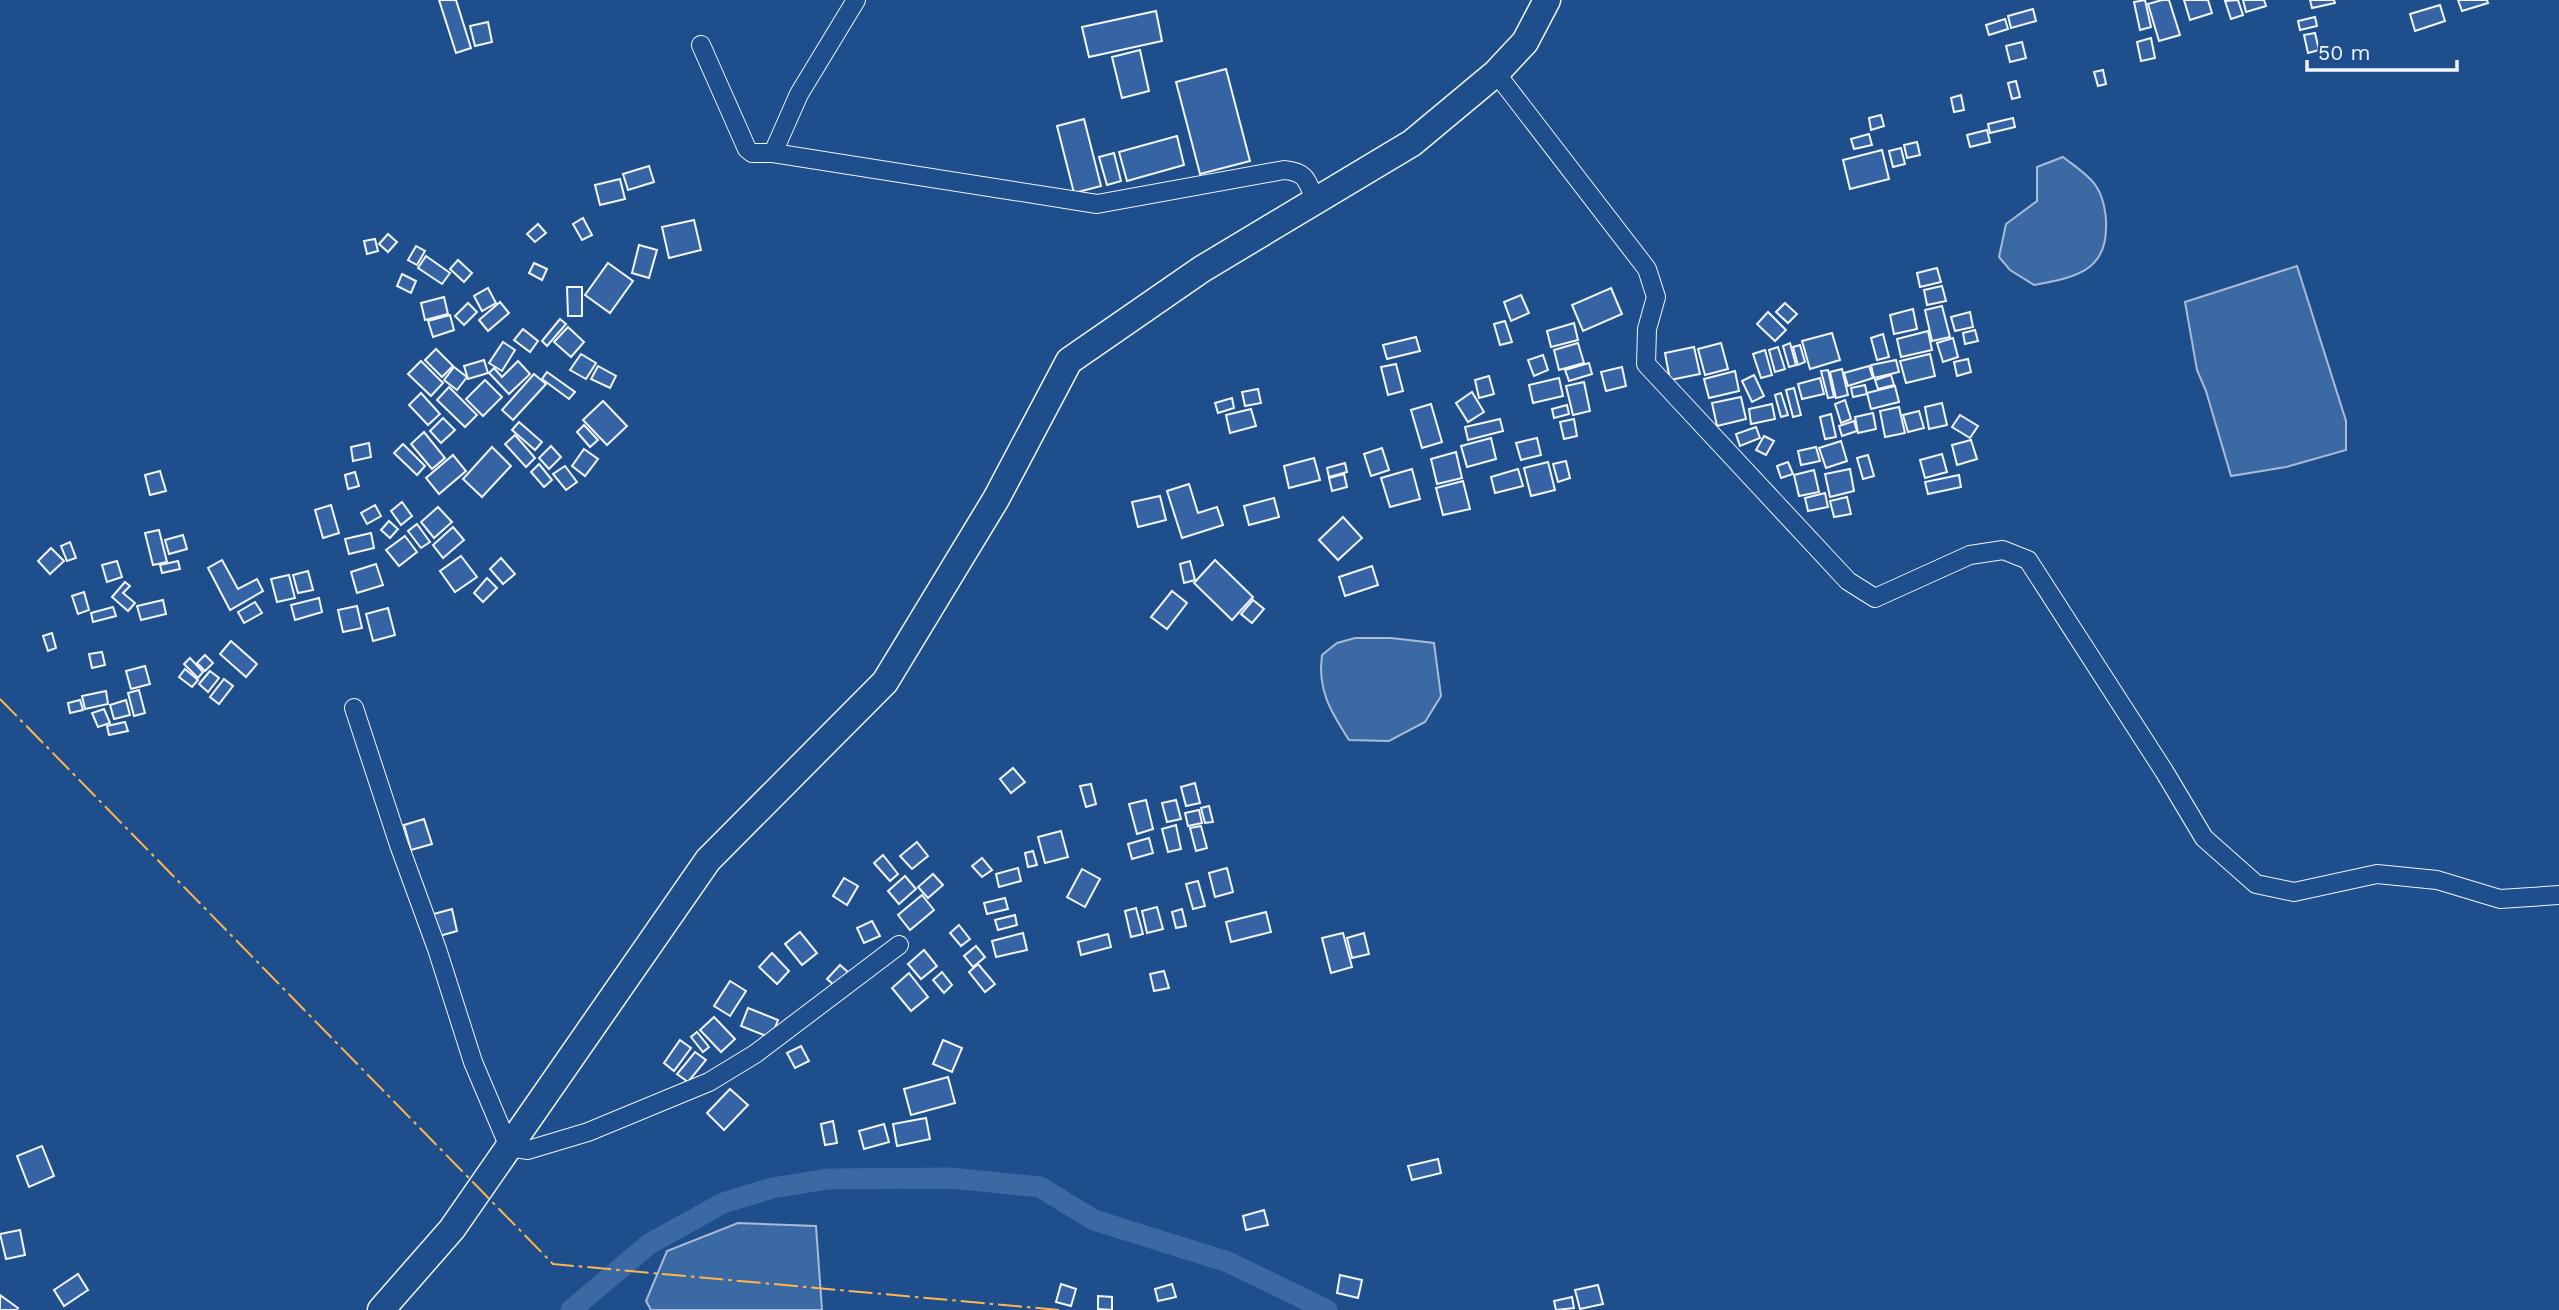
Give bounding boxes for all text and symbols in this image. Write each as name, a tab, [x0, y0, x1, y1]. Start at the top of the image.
scale bar	[2307, 28, 2458, 72]
text: 50 m	[2318, 40, 2370, 65]

